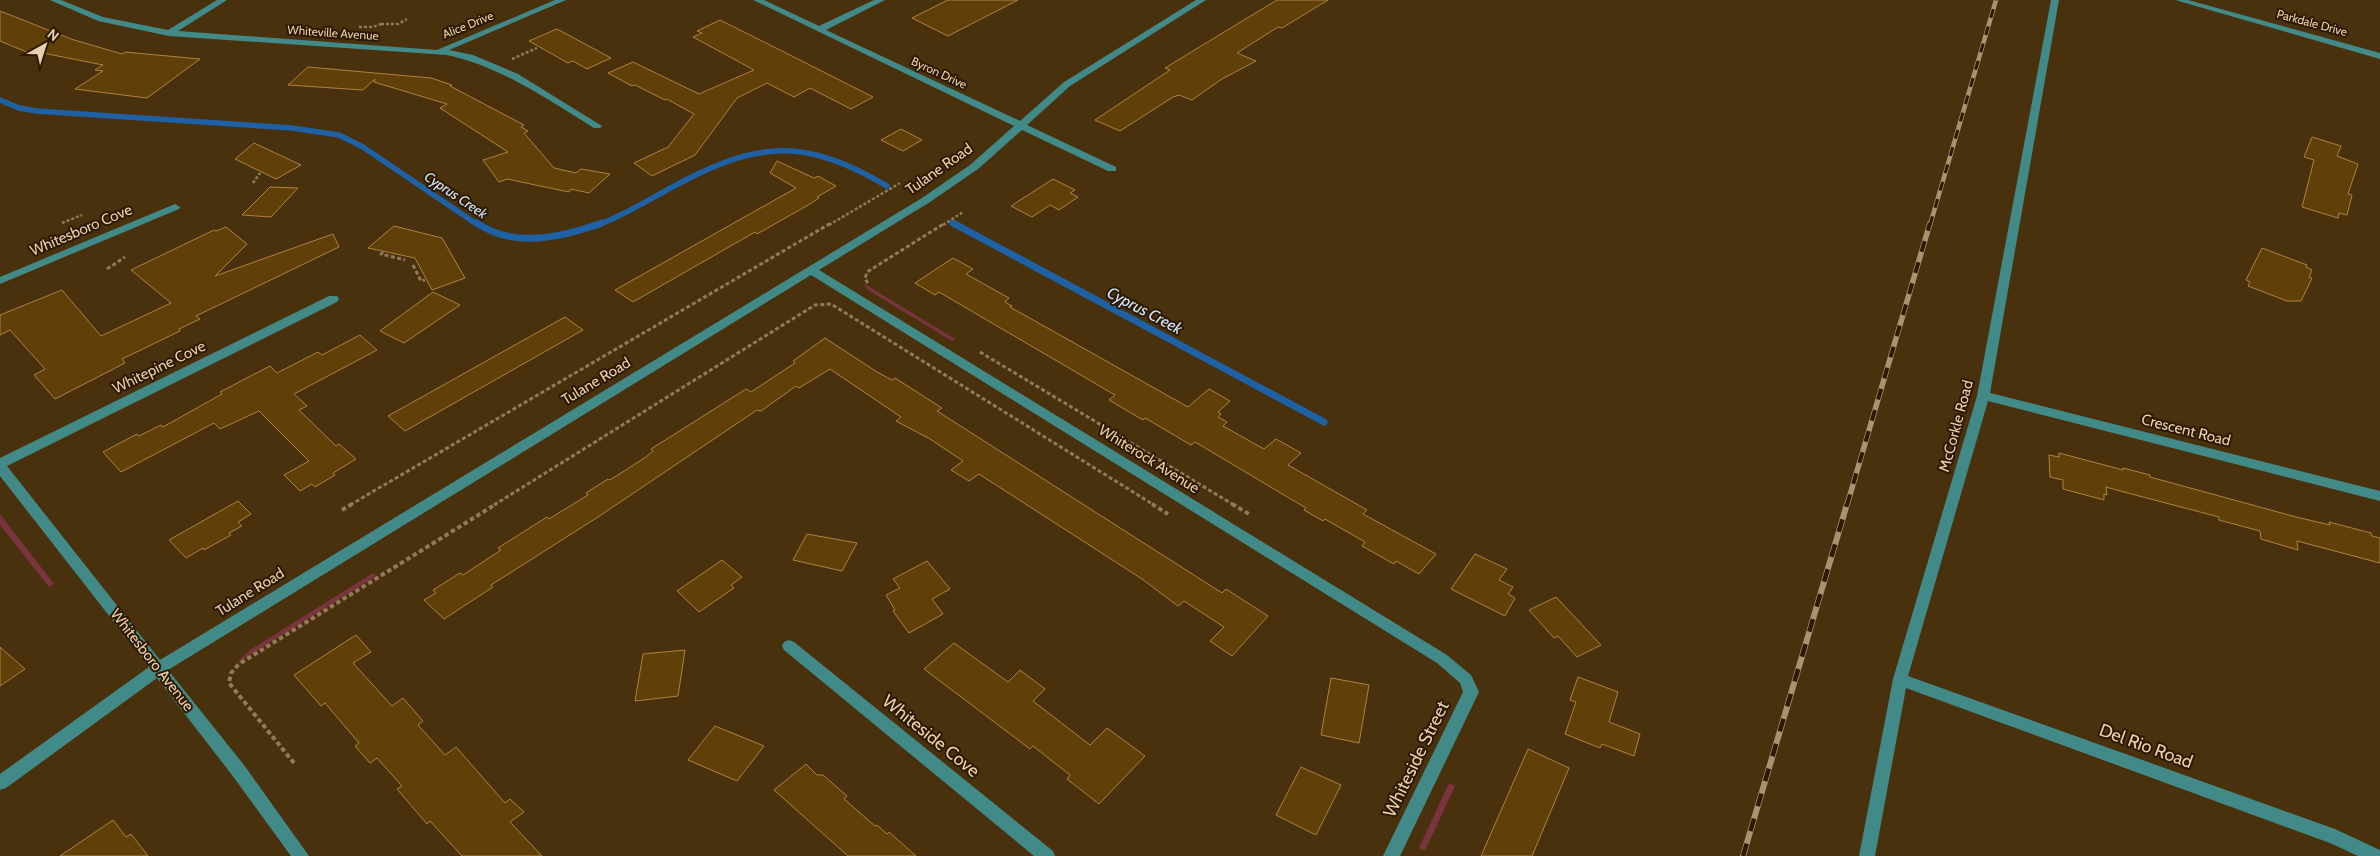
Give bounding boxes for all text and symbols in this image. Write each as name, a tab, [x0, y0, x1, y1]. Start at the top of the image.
street label: Parkdale Drive	[2275, 6, 2349, 39]
street label: Alice Drive	[440, 8, 496, 42]
north arrow	[20, 20, 70, 70]
street label: Whiteville Avenue	[287, 22, 379, 43]
text: N	[44, 25, 63, 45]
street label: Byron Drive	[909, 53, 969, 92]
street label: Tulane Road	[902, 139, 976, 199]
water label: Cyprus Creek	[421, 167, 492, 223]
street label: Whitesboro Cove	[27, 200, 135, 260]
water label: Cyprus Creek	[1104, 283, 1187, 339]
street label: Whitepine Cove	[110, 337, 209, 397]
street label: Tulane Road	[558, 353, 634, 409]
street label: McCorkle Road	[1935, 378, 1977, 474]
street label: Crescent Road	[2140, 410, 2232, 450]
street label: Whiterock Avenue	[1095, 421, 1203, 497]
street label: Tulane Road	[212, 564, 288, 620]
street label: Whitesboro Avenue	[107, 605, 198, 715]
street label: Whiteside Cove	[878, 690, 984, 782]
street label: Whiteside Street	[1378, 697, 1454, 821]
street label: Del Rio Road	[2096, 719, 2196, 773]

